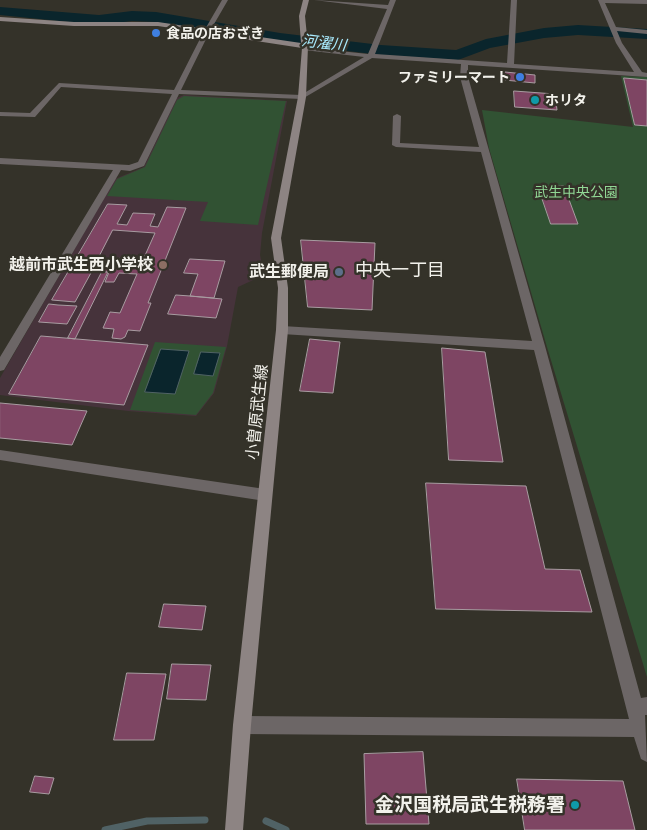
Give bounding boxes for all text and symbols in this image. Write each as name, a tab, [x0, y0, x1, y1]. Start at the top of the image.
place label: 食品の店おざき	[166, 25, 264, 41]
marker: 食品の店おざき	[150, 27, 162, 39]
water label: 河濯川	[301, 31, 347, 55]
place label: ファミリーマート	[398, 69, 510, 85]
marker: ファミリーマート	[514, 71, 526, 83]
place label: ホリタ	[545, 92, 587, 108]
marker: ホリタ	[529, 94, 541, 106]
park label: 武生中央公園	[534, 184, 618, 200]
place label: 越前市武生西小学校	[9, 255, 153, 275]
marker: 越前市武生西小学校	[157, 259, 169, 271]
district label: 中央一丁目	[355, 259, 445, 281]
place label: 武生郵便局	[249, 262, 329, 282]
marker: 武生郵便局	[333, 266, 345, 278]
street label: 小曽原武生線	[242, 363, 272, 461]
place label: 金沢国税局武生税務署	[375, 794, 565, 816]
marker: 金沢国税局武生税務署	[569, 799, 581, 811]

